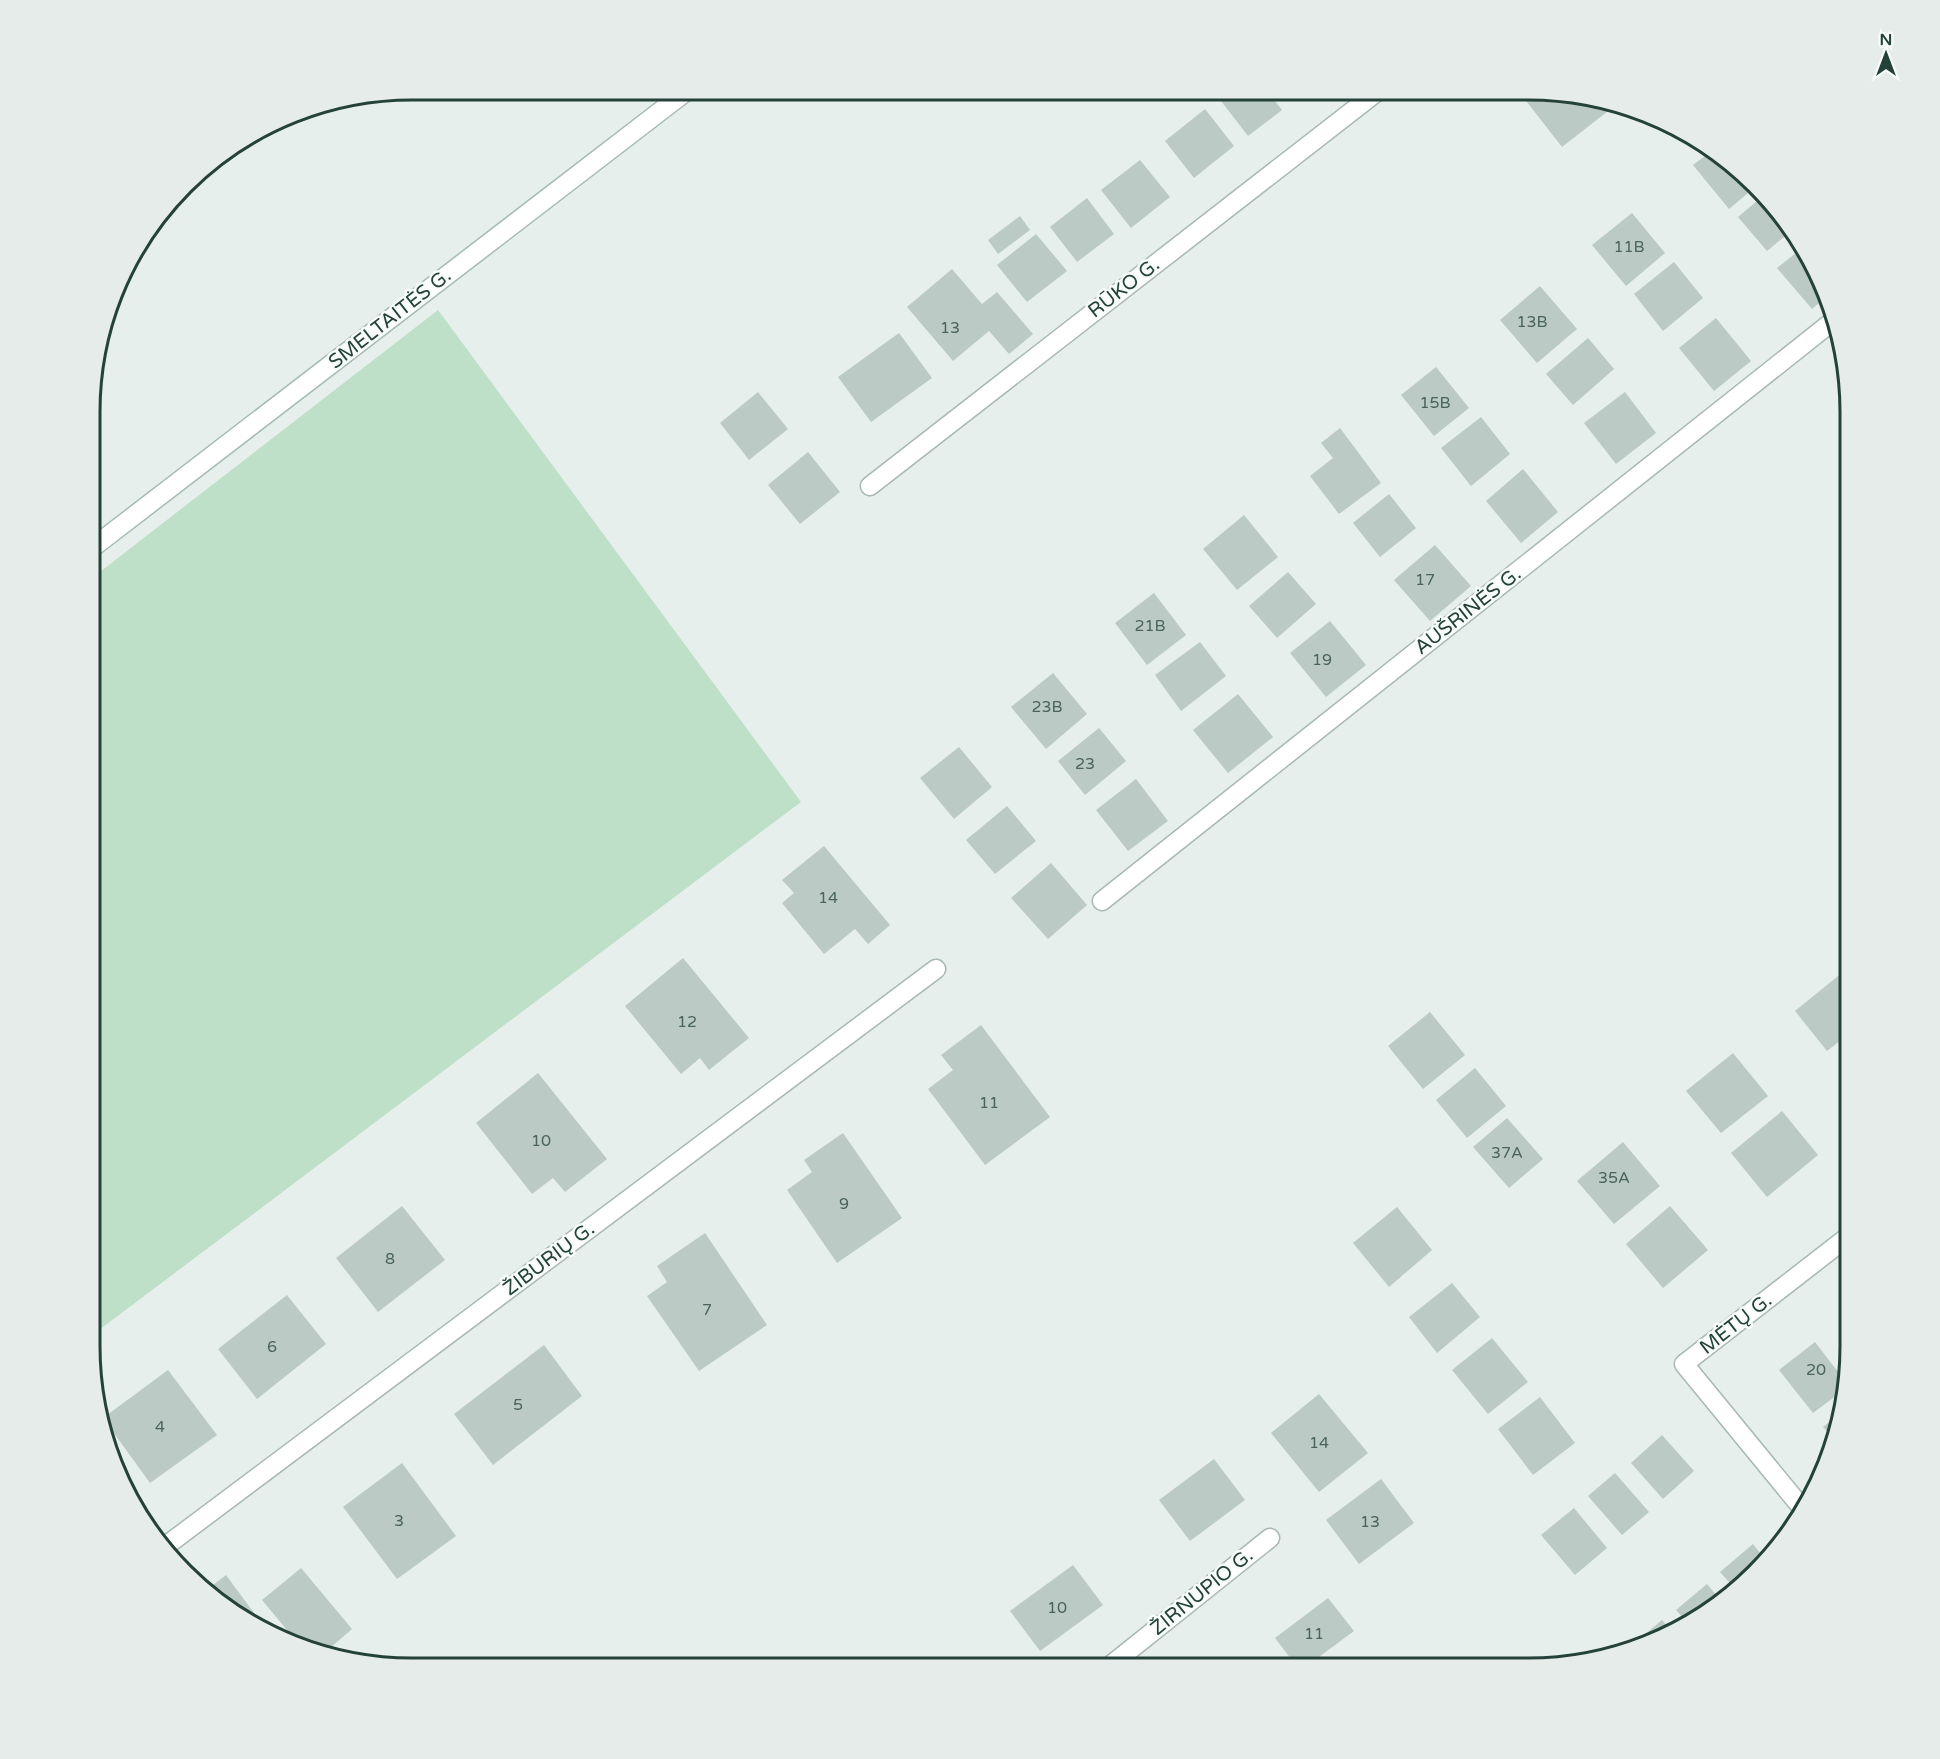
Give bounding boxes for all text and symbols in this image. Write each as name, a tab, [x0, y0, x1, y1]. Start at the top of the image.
north arrow	[1856, 24, 1916, 84]
text: N	[1880, 30, 1892, 50]
house number: 11B	[1613, 237, 1645, 257]
street label: RŪKO G.	[1083, 252, 1164, 323]
street label: SMELTAITĖS G.	[324, 264, 456, 374]
house number: 13B	[1516, 312, 1548, 332]
house number: 13	[940, 318, 960, 338]
house number: 15B	[1419, 393, 1451, 413]
street label: AUŠRINĖS G.	[1409, 561, 1526, 660]
house number: 17	[1415, 570, 1435, 590]
house number: 21B	[1134, 616, 1166, 636]
house number: 19	[1312, 650, 1332, 670]
house number: 23B	[1031, 697, 1063, 717]
house number: 23	[1075, 754, 1095, 774]
house number: 14	[818, 888, 838, 908]
house number: 12	[677, 1012, 697, 1032]
house number: 11	[979, 1093, 999, 1113]
house number: 10	[531, 1131, 551, 1151]
house number: 37A	[1491, 1143, 1523, 1163]
house number: 35A	[1598, 1168, 1630, 1188]
house number: 9	[839, 1194, 849, 1214]
street label: ŽIBURIŲ G.	[498, 1216, 599, 1301]
house number: 8	[385, 1249, 395, 1269]
street label: MĖTŲ G.	[1695, 1288, 1777, 1360]
house number: 7	[702, 1300, 712, 1320]
house number: 6	[267, 1337, 277, 1357]
house number: 20	[1806, 1360, 1826, 1380]
house number: 5	[513, 1395, 523, 1415]
house number: 4	[155, 1417, 165, 1437]
house number: 14	[1309, 1433, 1329, 1453]
house number: 3	[394, 1511, 404, 1531]
house number: 13	[1360, 1512, 1380, 1532]
street label: ŽIRNUPIO G.	[1145, 1543, 1258, 1641]
house number: 10	[1047, 1598, 1067, 1618]
house number: 11	[1304, 1624, 1324, 1644]

